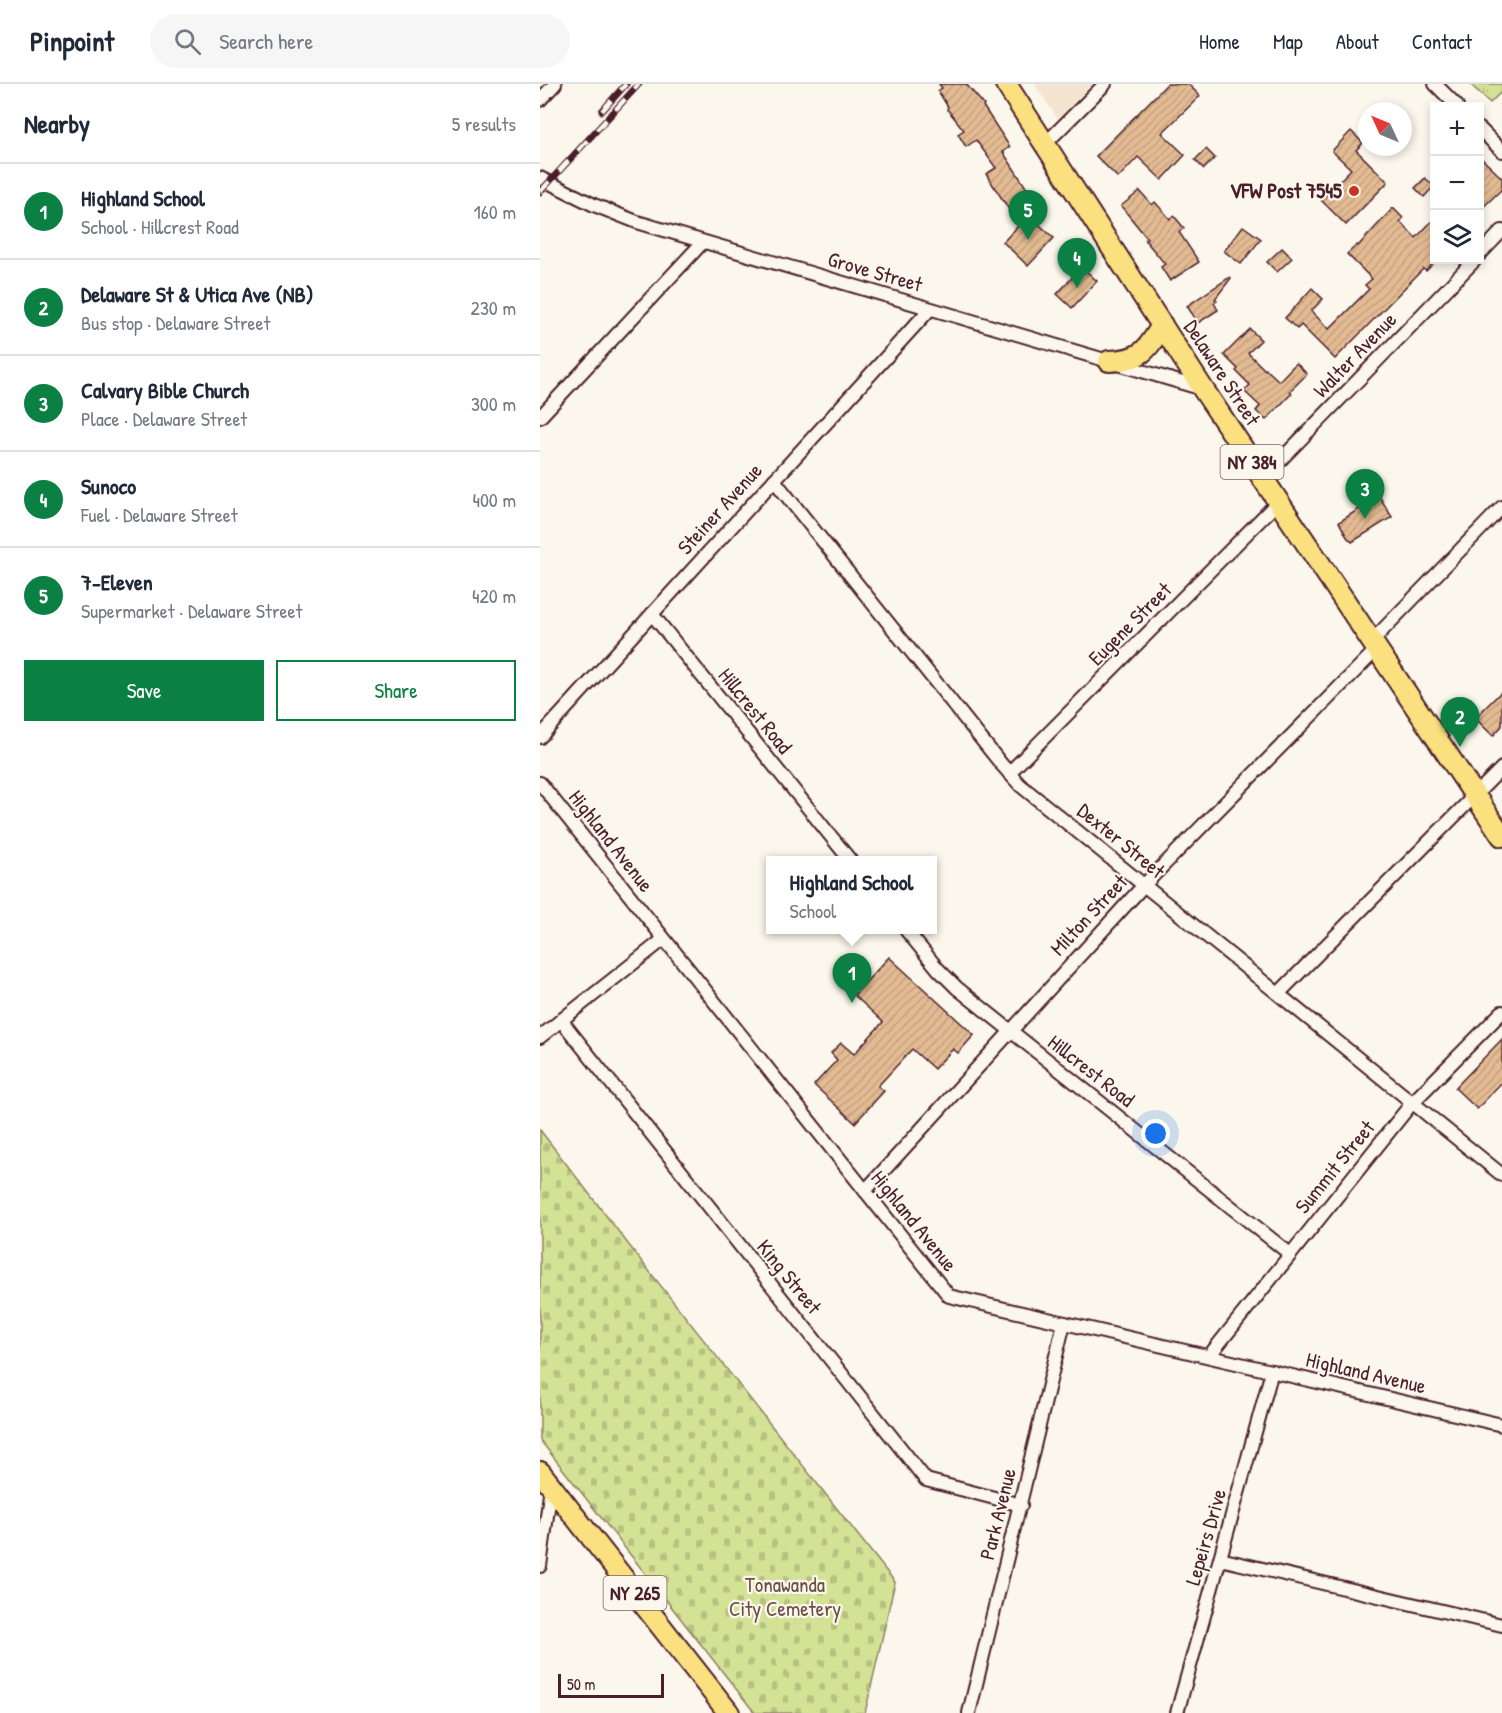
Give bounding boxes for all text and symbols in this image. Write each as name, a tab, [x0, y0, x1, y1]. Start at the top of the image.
search box	[150, 14, 570, 68]
text: Pinpoint	[30, 22, 114, 60]
icon: search	[171, 25, 204, 58]
text: Search here	[219, 26, 313, 56]
text: Home	[1199, 27, 1240, 56]
text: Map	[1273, 27, 1303, 56]
text: About	[1336, 27, 1379, 56]
text: Contact	[1412, 27, 1472, 56]
north arrow	[1358, 102, 1412, 156]
map controls	[1430, 102, 1484, 264]
button: +	[1430, 102, 1484, 156]
text: Nearby	[24, 106, 90, 141]
text: 5 results	[452, 110, 516, 137]
button: −	[1430, 156, 1484, 210]
place label: VFW Post 7545	[1230, 176, 1342, 205]
text: Highland School	[81, 183, 205, 213]
marker: VFW Post 7545	[1347, 184, 1361, 198]
pin: 5	[1008, 190, 1048, 240]
text: 1	[40, 198, 47, 225]
text: 160 m	[474, 198, 516, 225]
button: layers	[1430, 210, 1484, 264]
text: School · Hillcrest Road	[81, 213, 239, 240]
pin: 4	[1058, 238, 1096, 288]
street label: Grove Street	[824, 244, 927, 299]
text: Delaware St & Utica Ave (NB)	[81, 279, 314, 309]
text: 2	[39, 294, 48, 321]
text: 230 m	[471, 294, 516, 321]
street label: Walter Avenue	[1307, 306, 1403, 404]
text: Bus stop · Delaware Street	[81, 309, 270, 336]
street label: Delaware Street	[1178, 314, 1268, 432]
text: Calvary Bible Church	[81, 375, 249, 405]
text: 3	[39, 390, 48, 417]
text: 300 m	[471, 390, 516, 417]
text: Place · Delaware Street	[81, 405, 247, 432]
road number: NY 384	[1220, 445, 1284, 479]
street label: Steiner Avenue	[671, 457, 769, 561]
pin: 3	[1346, 470, 1384, 519]
text: Sunoco	[81, 471, 136, 501]
text: 4	[40, 486, 47, 513]
text: 400 m	[472, 486, 516, 513]
text: Fuel · Delaware Street	[81, 501, 238, 528]
text: 7-Eleven	[81, 567, 153, 597]
street label: Eugene Street	[1082, 575, 1178, 672]
text: 5	[39, 582, 48, 609]
text: 420 m	[472, 582, 516, 609]
text: Supermarket · Delaware Street	[81, 597, 302, 624]
button: Save	[24, 660, 264, 721]
button: Share	[276, 660, 516, 721]
street label: Hillcrest Road	[712, 662, 799, 760]
pin: 2	[1440, 698, 1480, 747]
street label: Highland Avenue	[562, 784, 660, 898]
street label: Dexter Street	[1071, 796, 1172, 885]
popup	[766, 856, 937, 934]
text: Highland School	[790, 867, 913, 897]
street label: Milton Street	[1043, 867, 1134, 962]
text: School	[790, 897, 836, 924]
pin: 1	[832, 954, 872, 1003]
street label: Hillcrest Road	[1042, 1028, 1141, 1114]
street label: Summit Street	[1288, 1113, 1382, 1219]
your location	[1141, 1119, 1170, 1148]
street label: Highland Avenue	[865, 1164, 964, 1277]
street label: King Street	[750, 1233, 829, 1321]
street label: Highland Avenue	[1303, 1345, 1429, 1400]
street label: Park Avenue	[972, 1465, 1023, 1563]
street label: Lepeirs Drive	[1178, 1485, 1233, 1588]
park label: Tonawanda City Cemetery	[729, 1570, 841, 1623]
road number: NY 265	[604, 1576, 667, 1610]
scale bar	[558, 1671, 664, 1698]
text: 50 m	[567, 1673, 596, 1695]

